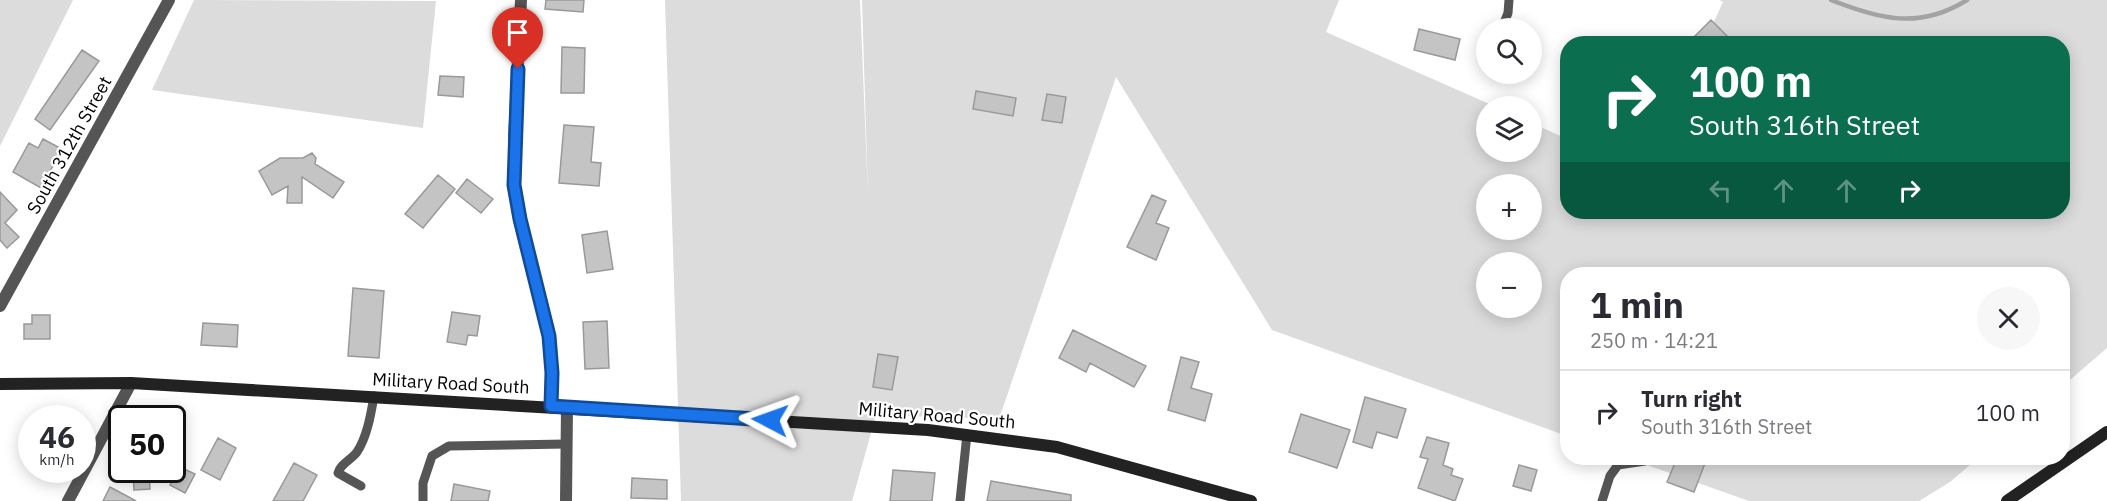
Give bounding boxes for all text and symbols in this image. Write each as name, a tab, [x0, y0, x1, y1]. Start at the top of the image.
pin	[492, 7, 543, 69]
icon: arrive	[501, 16, 534, 49]
map controls	[1476, 18, 1542, 318]
button: search	[1476, 18, 1542, 84]
text: 100 m	[1689, 54, 1812, 109]
icon: right	[1590, 60, 1668, 138]
street label: South 312th Street	[22, 72, 116, 218]
button: layers	[1476, 96, 1542, 162]
text: South 316th Street	[1689, 107, 1920, 142]
button: +	[1476, 174, 1542, 240]
icon: left	[1704, 174, 1737, 207]
icon: ahead	[1767, 174, 1800, 207]
icon: ahead	[1830, 174, 1863, 207]
icon: right	[1893, 174, 1926, 207]
button: −	[1476, 252, 1542, 318]
text: 1 min	[1590, 281, 1684, 328]
button: close	[1977, 287, 2040, 350]
text: 250 m · 14:21	[1590, 327, 1718, 354]
street label: Military Road South	[372, 367, 530, 399]
text: Turn right	[1641, 384, 1742, 413]
position arrow	[738, 388, 802, 452]
icon: right	[1590, 396, 1623, 429]
street label: Military Road South	[858, 397, 1016, 433]
text: 100 m	[1976, 398, 2040, 427]
speed limit sign: 50	[108, 405, 186, 483]
text: South 316th Street	[1641, 413, 1812, 440]
text: 46	[39, 417, 75, 456]
text: km/h	[39, 450, 75, 469]

